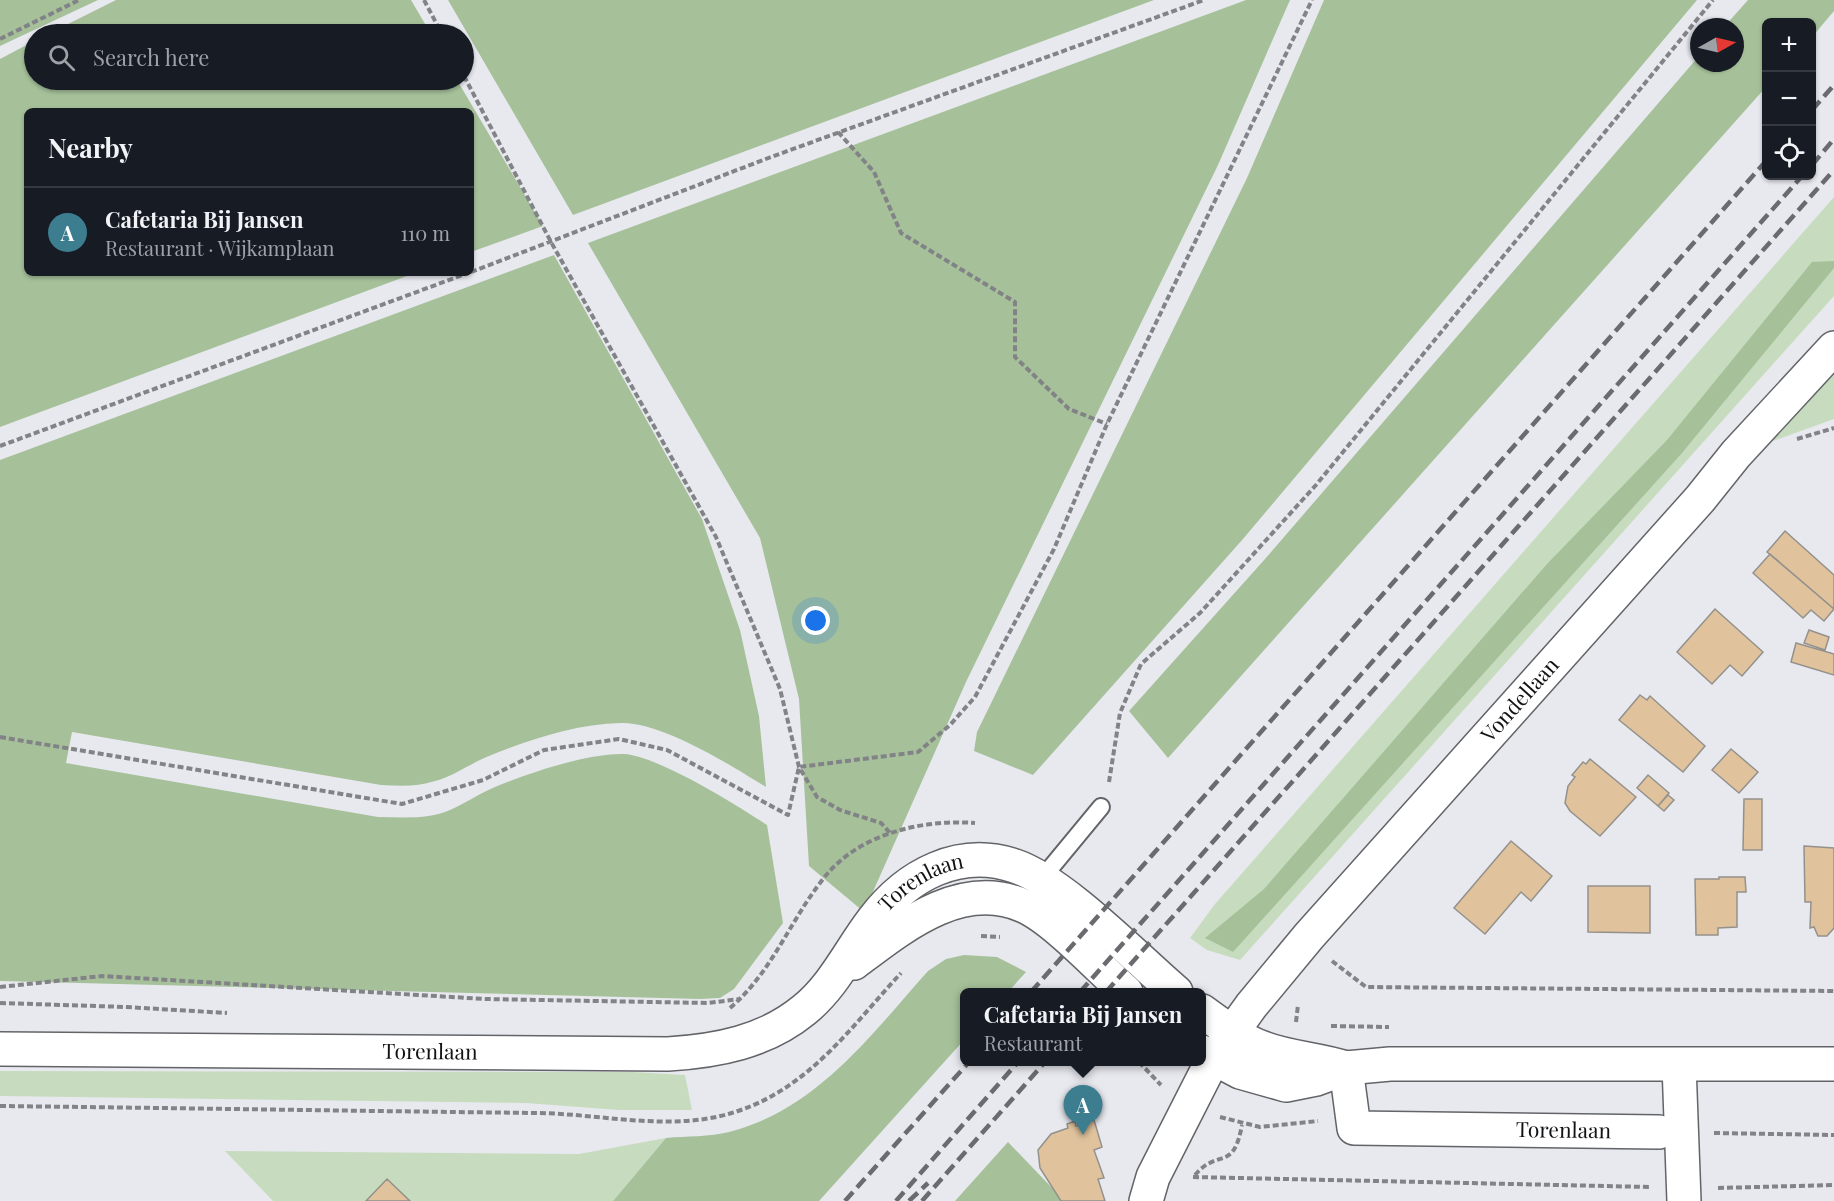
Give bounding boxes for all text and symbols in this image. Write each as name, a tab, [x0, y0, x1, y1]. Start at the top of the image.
north arrow	[1690, 18, 1744, 72]
map controls	[1762, 18, 1816, 180]
button: +	[1762, 18, 1816, 72]
search box	[24, 24, 474, 90]
icon: search	[45, 41, 78, 74]
text: Search here	[93, 42, 209, 72]
button: −	[1762, 72, 1816, 126]
button: locate	[1762, 126, 1816, 180]
text: Nearby	[48, 130, 133, 165]
text: Cafetaria Bij Jansen	[105, 204, 304, 234]
text: A	[61, 219, 74, 246]
text: 110 m	[400, 219, 450, 246]
text: Restaurant · Wijkamplaan	[105, 234, 334, 261]
your location	[801, 606, 830, 635]
street label: Vondellaan	[1473, 650, 1564, 748]
street label: Torenlaan	[871, 845, 966, 917]
popup	[960, 988, 1206, 1066]
text: Cafetaria Bij Jansen	[984, 999, 1182, 1029]
text: Restaurant	[984, 1029, 1082, 1056]
street label: Torenlaan	[382, 1036, 478, 1065]
pin: A	[1064, 1086, 1102, 1135]
street label: Torenlaan	[1516, 1114, 1612, 1143]

